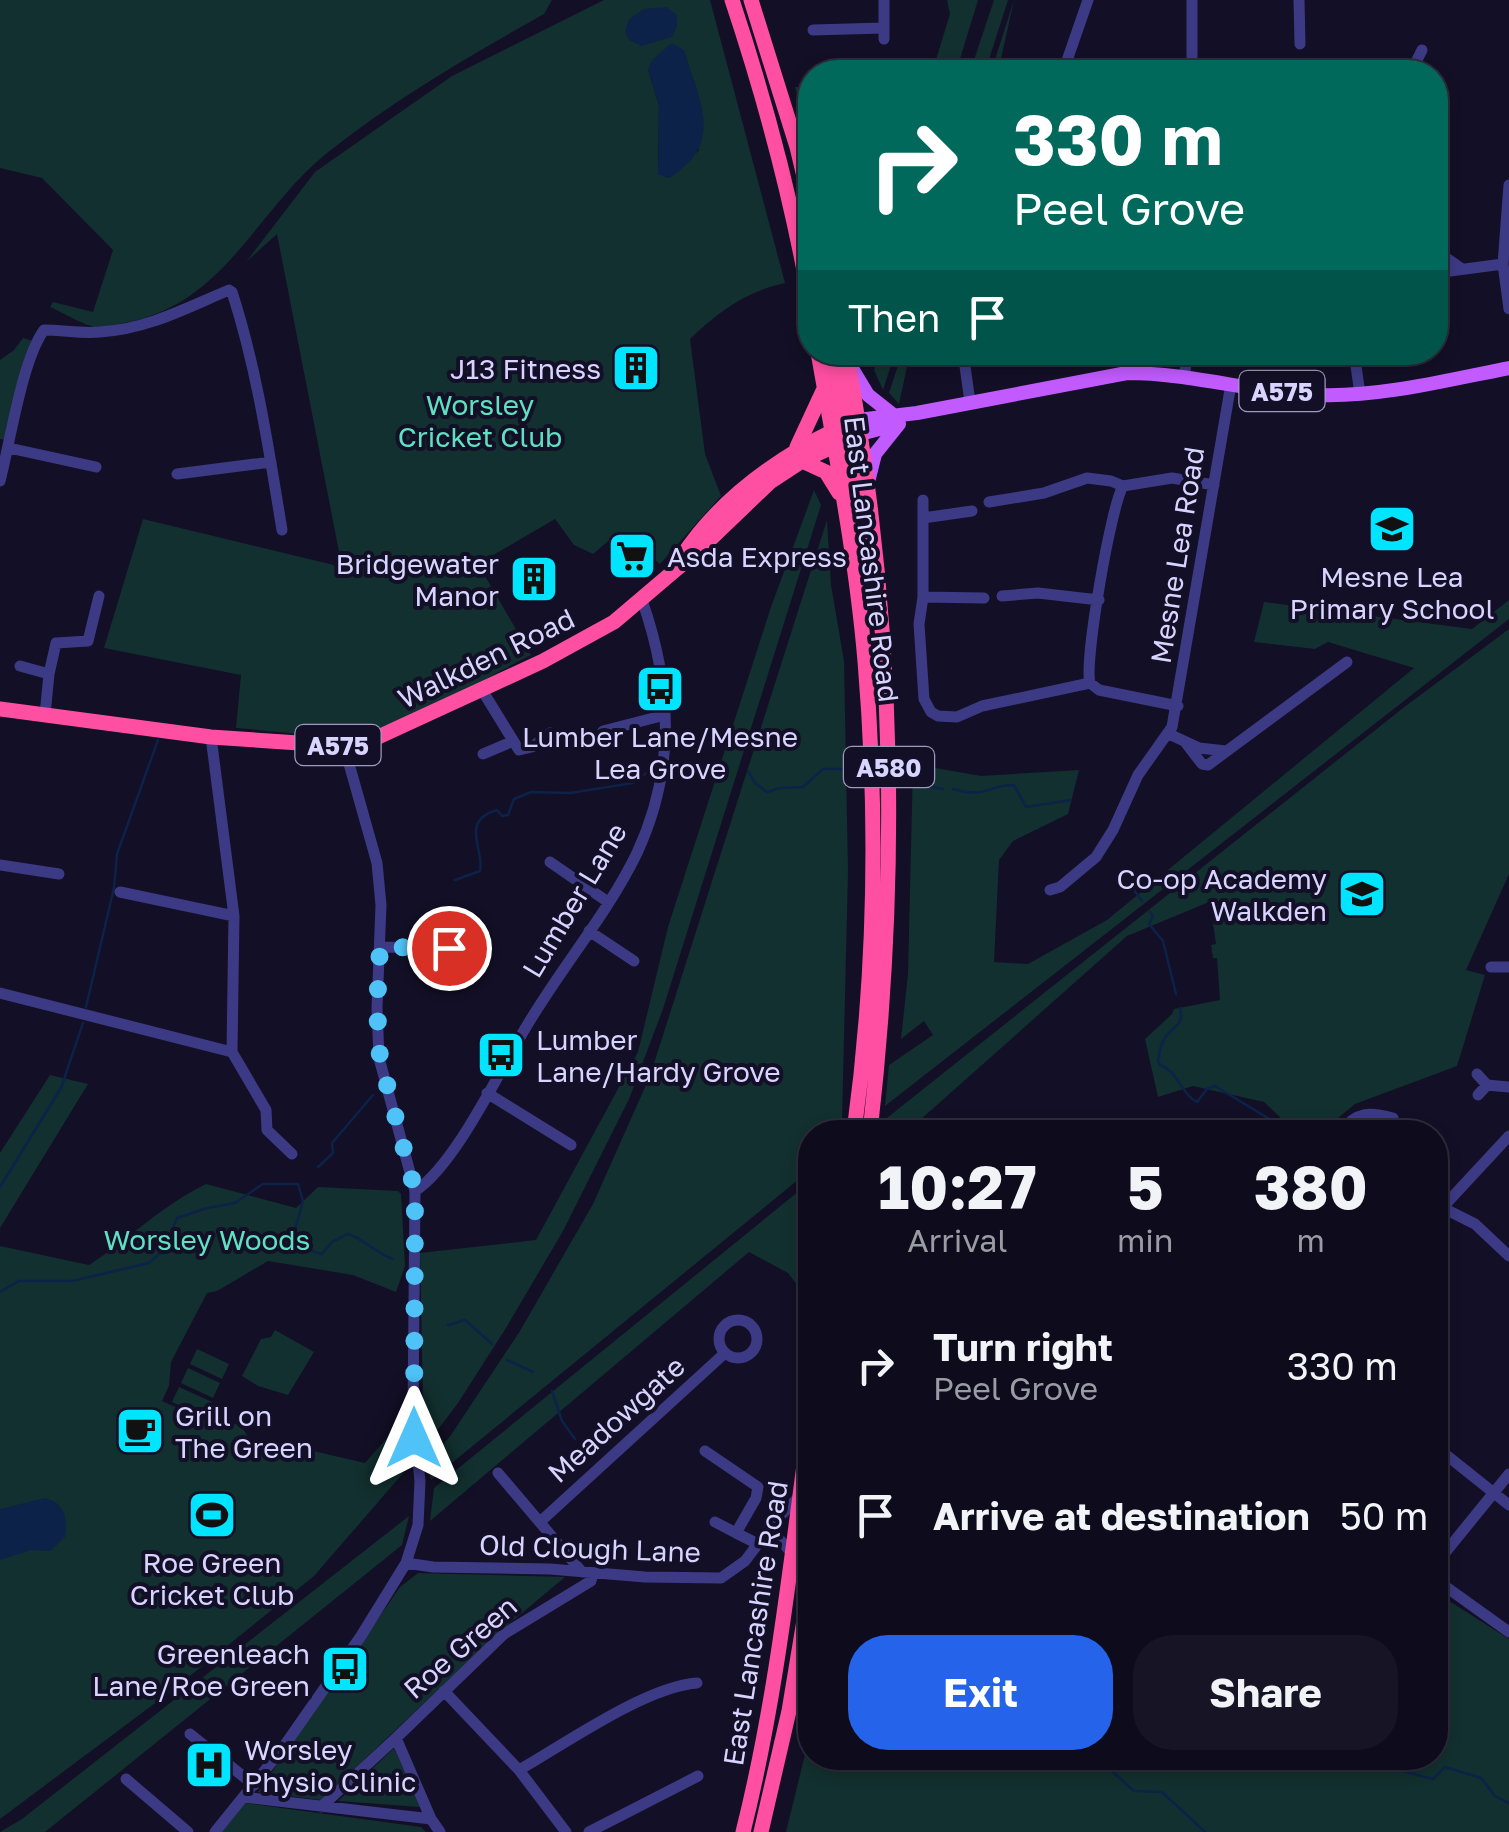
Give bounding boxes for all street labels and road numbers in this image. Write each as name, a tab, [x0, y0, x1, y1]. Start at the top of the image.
road number: A575	[1240, 371, 1324, 411]
street label: East Lancashire Road	[838, 414, 906, 704]
street label: Mesne Lea Road	[1144, 444, 1210, 666]
street label: Walkden Road	[392, 601, 580, 715]
road number: A575	[296, 725, 380, 765]
road number: A580	[844, 747, 934, 787]
street label: Lumber Lane	[515, 817, 633, 983]
street label: Meadowgate	[541, 1349, 691, 1489]
street label: East Lancashire Road	[716, 1478, 794, 1768]
street label: Old Clough Lane	[478, 1528, 702, 1568]
street label: Roe Green	[397, 1589, 523, 1705]

